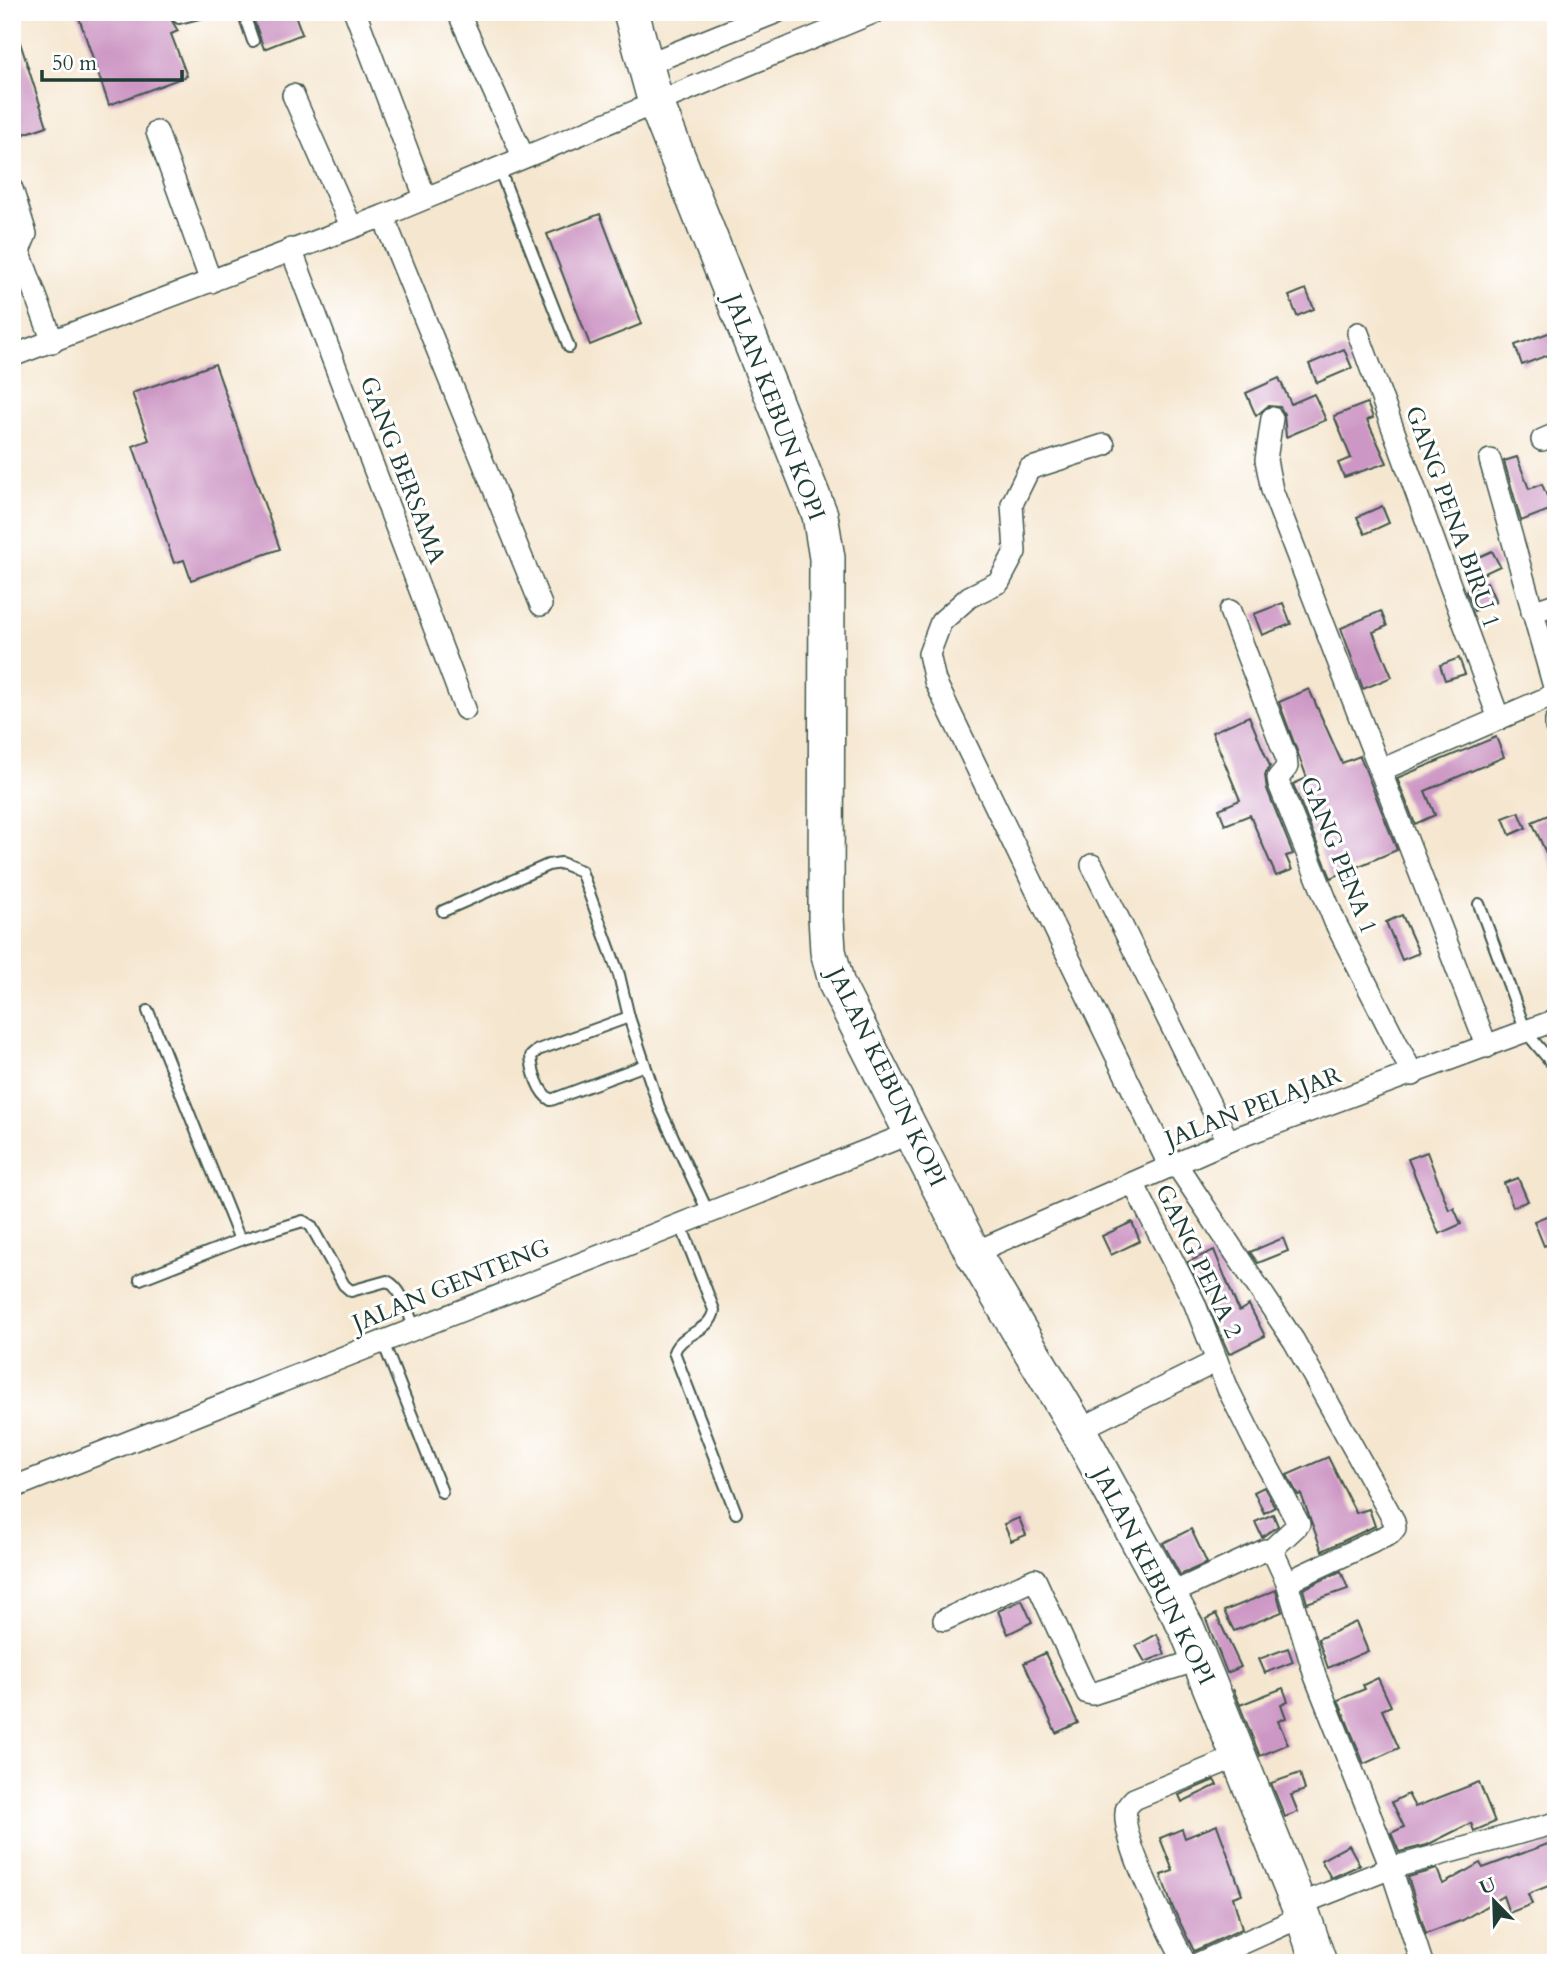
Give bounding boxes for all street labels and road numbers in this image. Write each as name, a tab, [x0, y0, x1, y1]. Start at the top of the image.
street label: JALAN KEBUN KOPI	[715, 286, 833, 525]
street label: GANG BERSAMA	[352, 372, 454, 570]
street label: GANG PENA BIRU 1	[1397, 401, 1508, 633]
street label: GANG PENA 1	[1292, 771, 1385, 939]
street label: JALAN KEBUN KOPI	[818, 959, 954, 1192]
street label: JALAN PELAJAR	[1158, 1059, 1346, 1157]
street label: GANG PENA 2	[1147, 1179, 1250, 1344]
street label: JALAN GENTENG	[345, 1231, 555, 1341]
street label: JALAN KEBUN KOPI	[1083, 1459, 1223, 1691]

